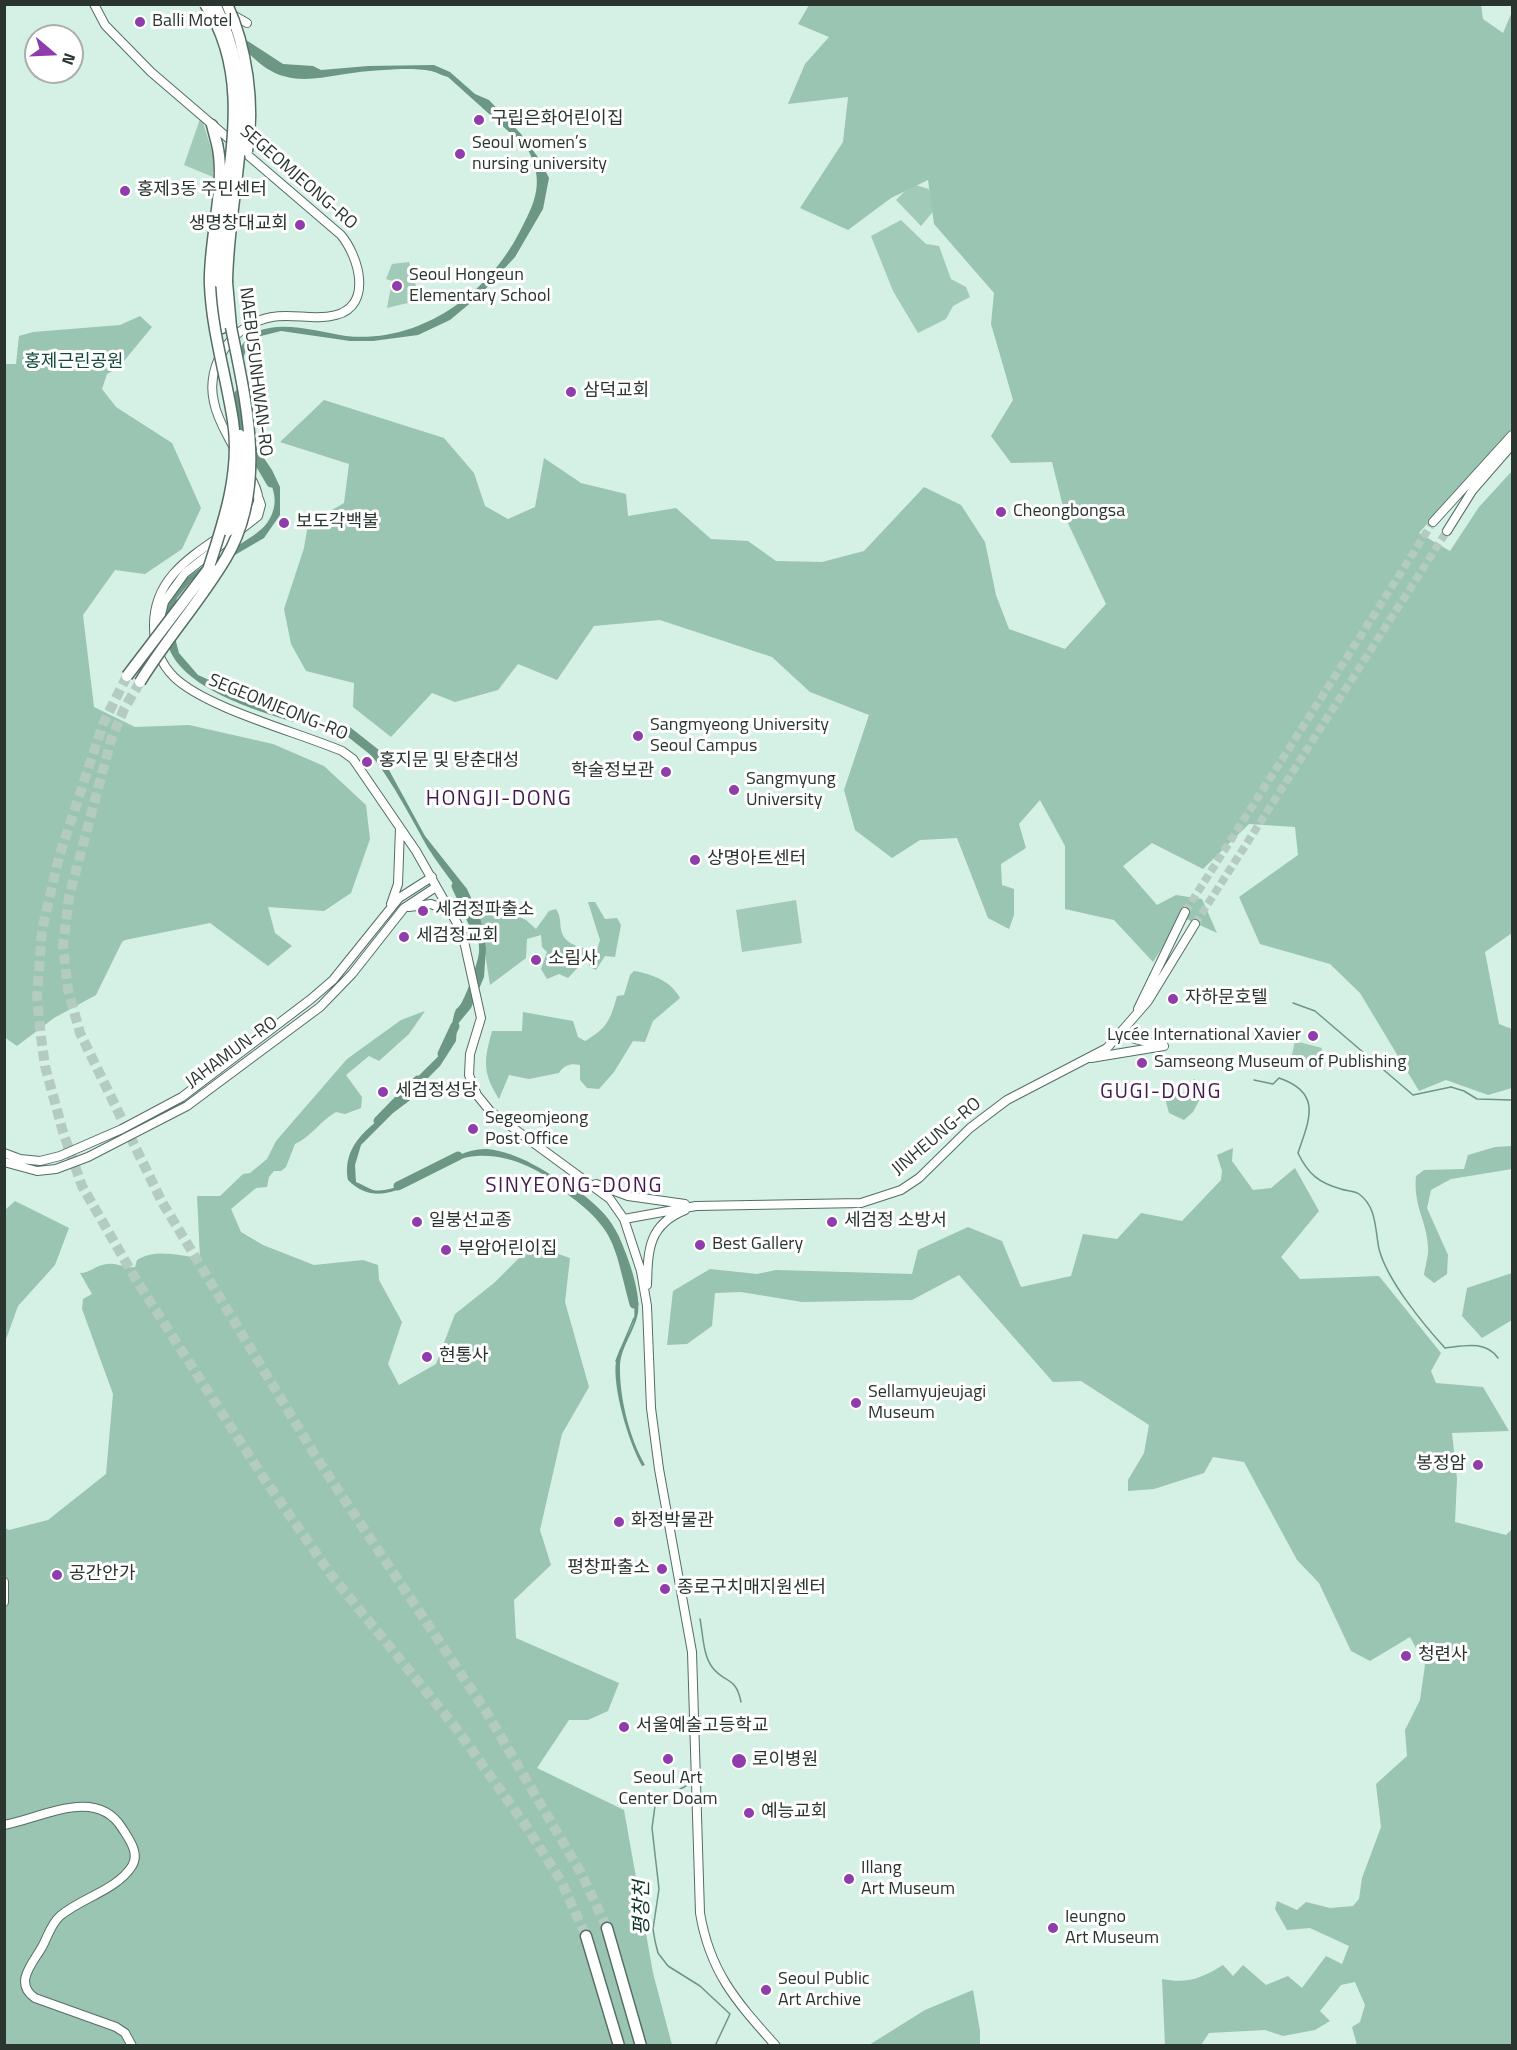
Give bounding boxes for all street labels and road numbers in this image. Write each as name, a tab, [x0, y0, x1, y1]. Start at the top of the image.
street label: SEGEOMJEONG-RO	[235, 121, 361, 235]
street label: NAEBUSUNHWAN-RO	[234, 286, 276, 458]
street label: SEGEOMJEONG-RO	[205, 670, 351, 746]
street label: JAHAMUN-RO	[182, 1012, 282, 1094]
street label: JINHEUNG-RO	[888, 1094, 986, 1180]

